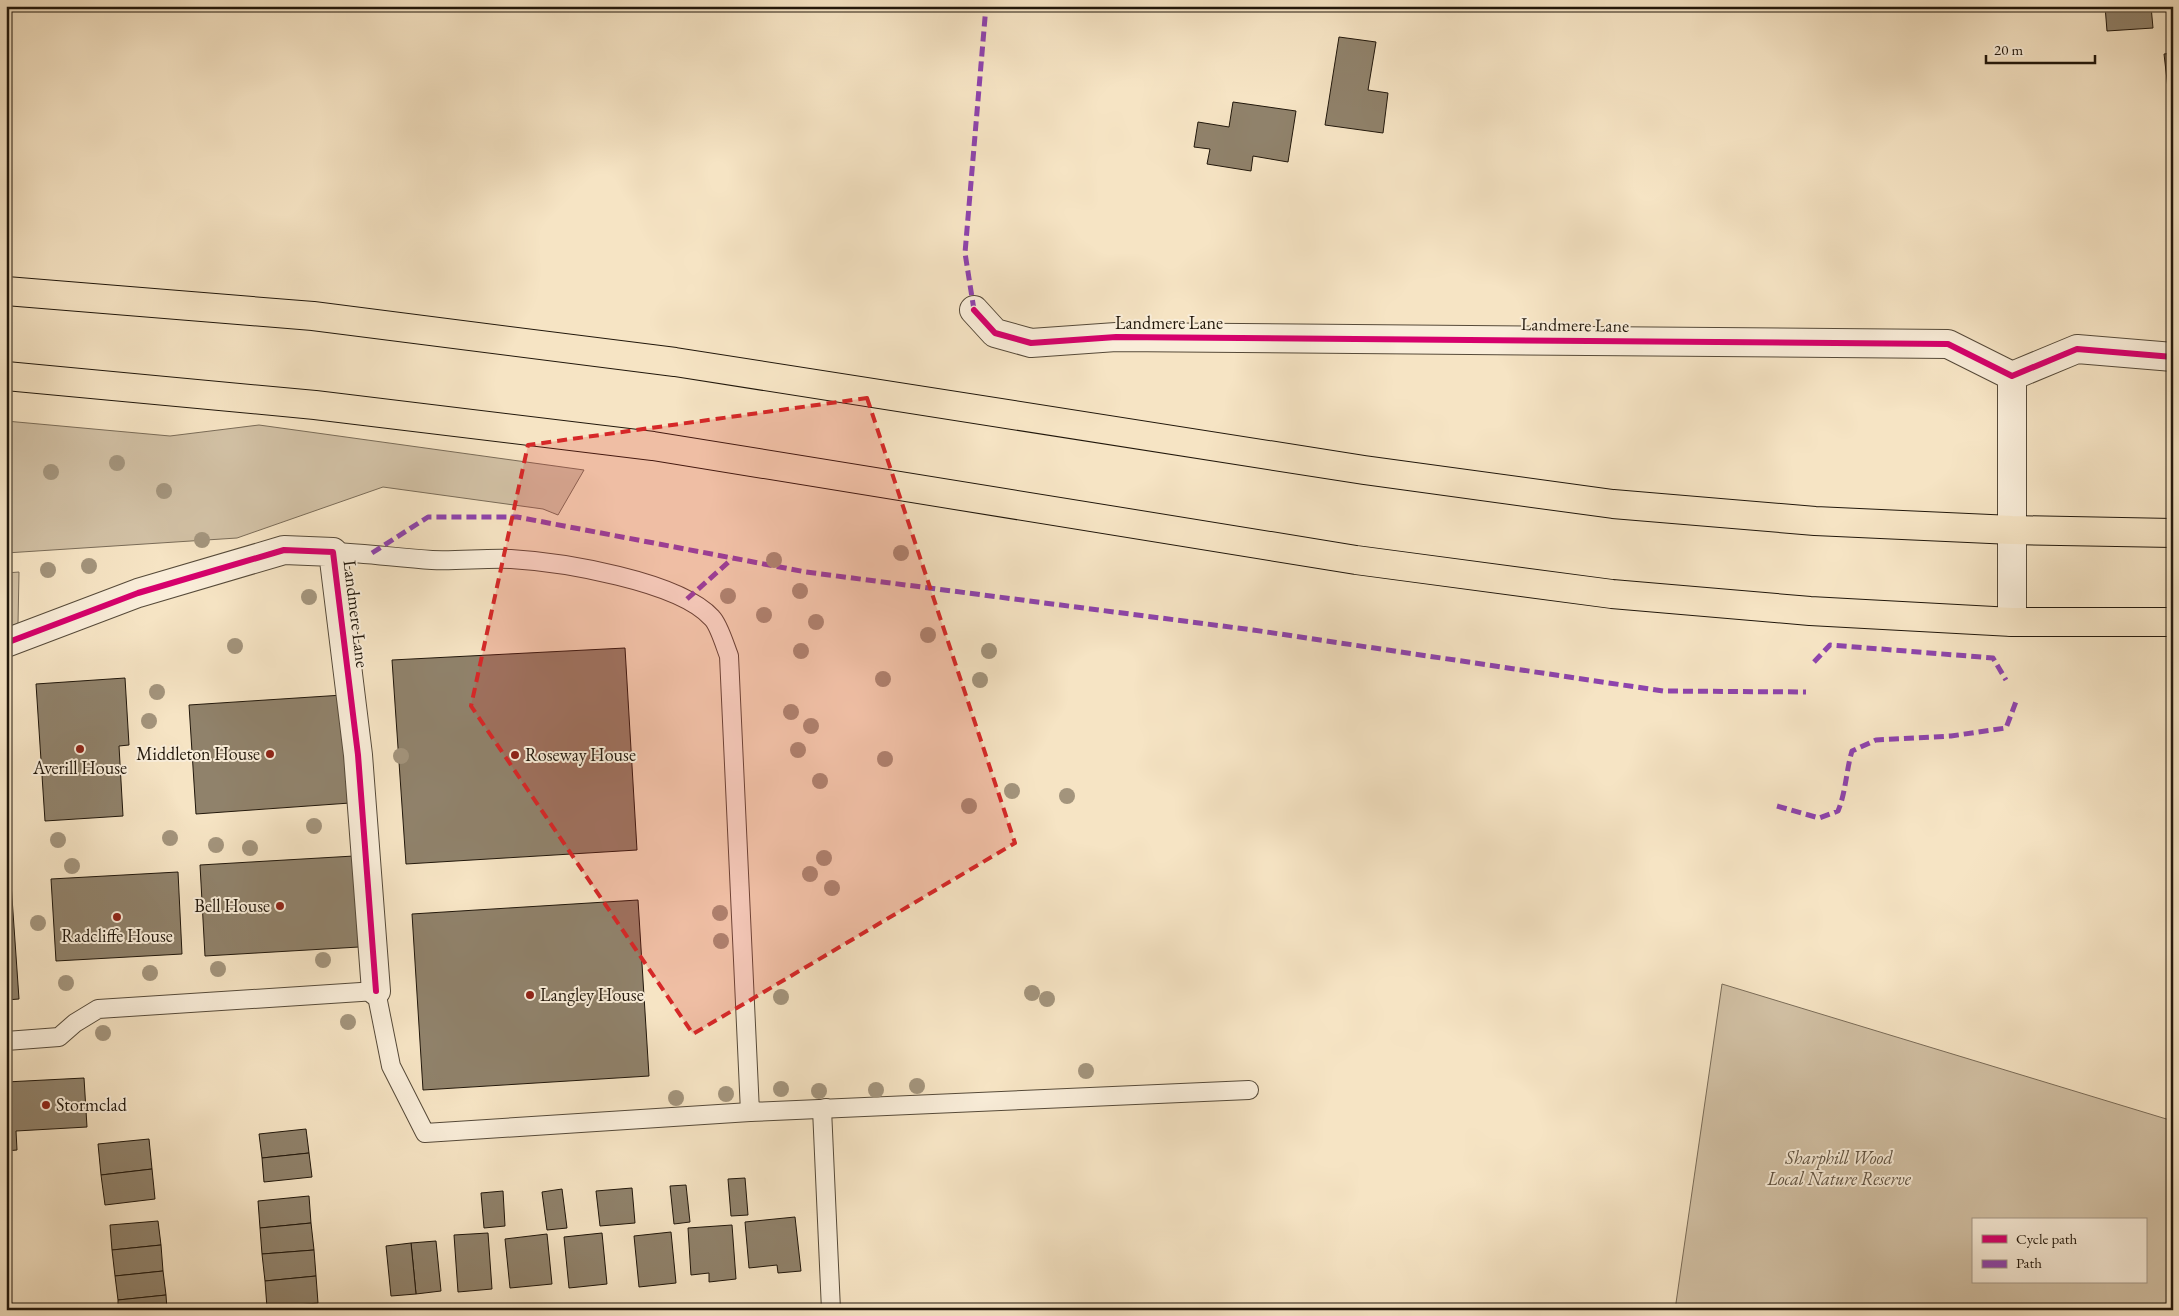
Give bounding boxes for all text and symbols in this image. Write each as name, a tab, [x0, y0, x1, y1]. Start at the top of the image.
scale bar	[1986, 32, 2095, 64]
text: 20 m	[1994, 40, 2023, 59]
street label: Landmere Lane	[1115, 311, 1223, 334]
street label: Landmere Lane	[1521, 312, 1629, 337]
street label: Landmere Lane	[338, 559, 375, 669]
place label: Middleton House	[136, 742, 260, 765]
marker: Averill House	[74, 743, 86, 755]
place label: Roseway House	[525, 743, 636, 766]
marker: Middleton House	[264, 748, 276, 760]
marker: Roseway House	[509, 749, 521, 761]
place label: Averill House	[32, 756, 127, 779]
place label: Bell House	[194, 894, 270, 917]
marker: Bell House	[274, 900, 286, 912]
marker: Radcliffe House	[111, 911, 123, 923]
place label: Radcliffe House	[61, 924, 173, 947]
place label: Langley House	[540, 983, 644, 1006]
marker: Langley House	[524, 989, 536, 1001]
place label: Stormclad	[56, 1093, 128, 1116]
marker: Stormclad	[40, 1099, 52, 1111]
park label: Sharphill Wood Local Nature Reserve	[1766, 1146, 1912, 1190]
legend	[1972, 1218, 2146, 1284]
text: Cycle path	[2016, 1229, 2078, 1248]
text: Path	[2016, 1253, 2042, 1272]

